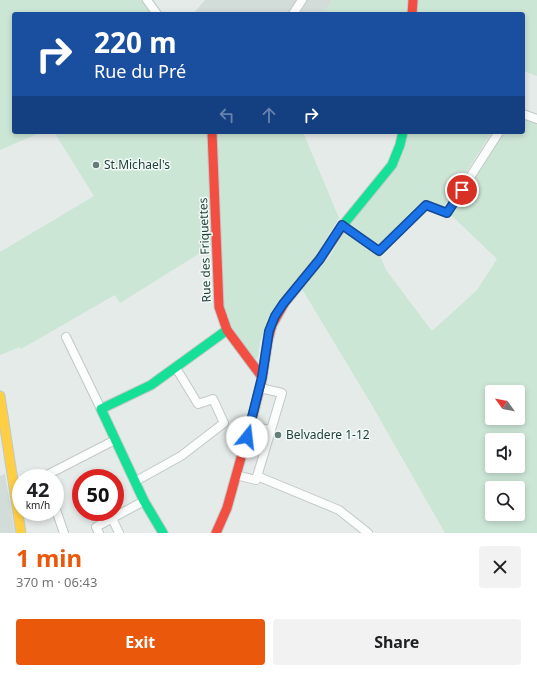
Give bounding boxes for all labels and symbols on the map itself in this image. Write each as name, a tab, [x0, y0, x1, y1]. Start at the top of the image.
place label: St.Michael's	[104, 156, 170, 173]
marker: St.Michael's	[91, 160, 101, 170]
pin	[445, 173, 479, 207]
street label: Rue des Friquettes	[194, 197, 215, 303]
north arrow	[485, 385, 525, 425]
position arrow	[226, 416, 268, 458]
place label: Belvadere 1-12	[286, 426, 370, 443]
marker: Belvadere 1-12	[273, 430, 283, 440]
speed limit sign: 50	[72, 469, 124, 521]

